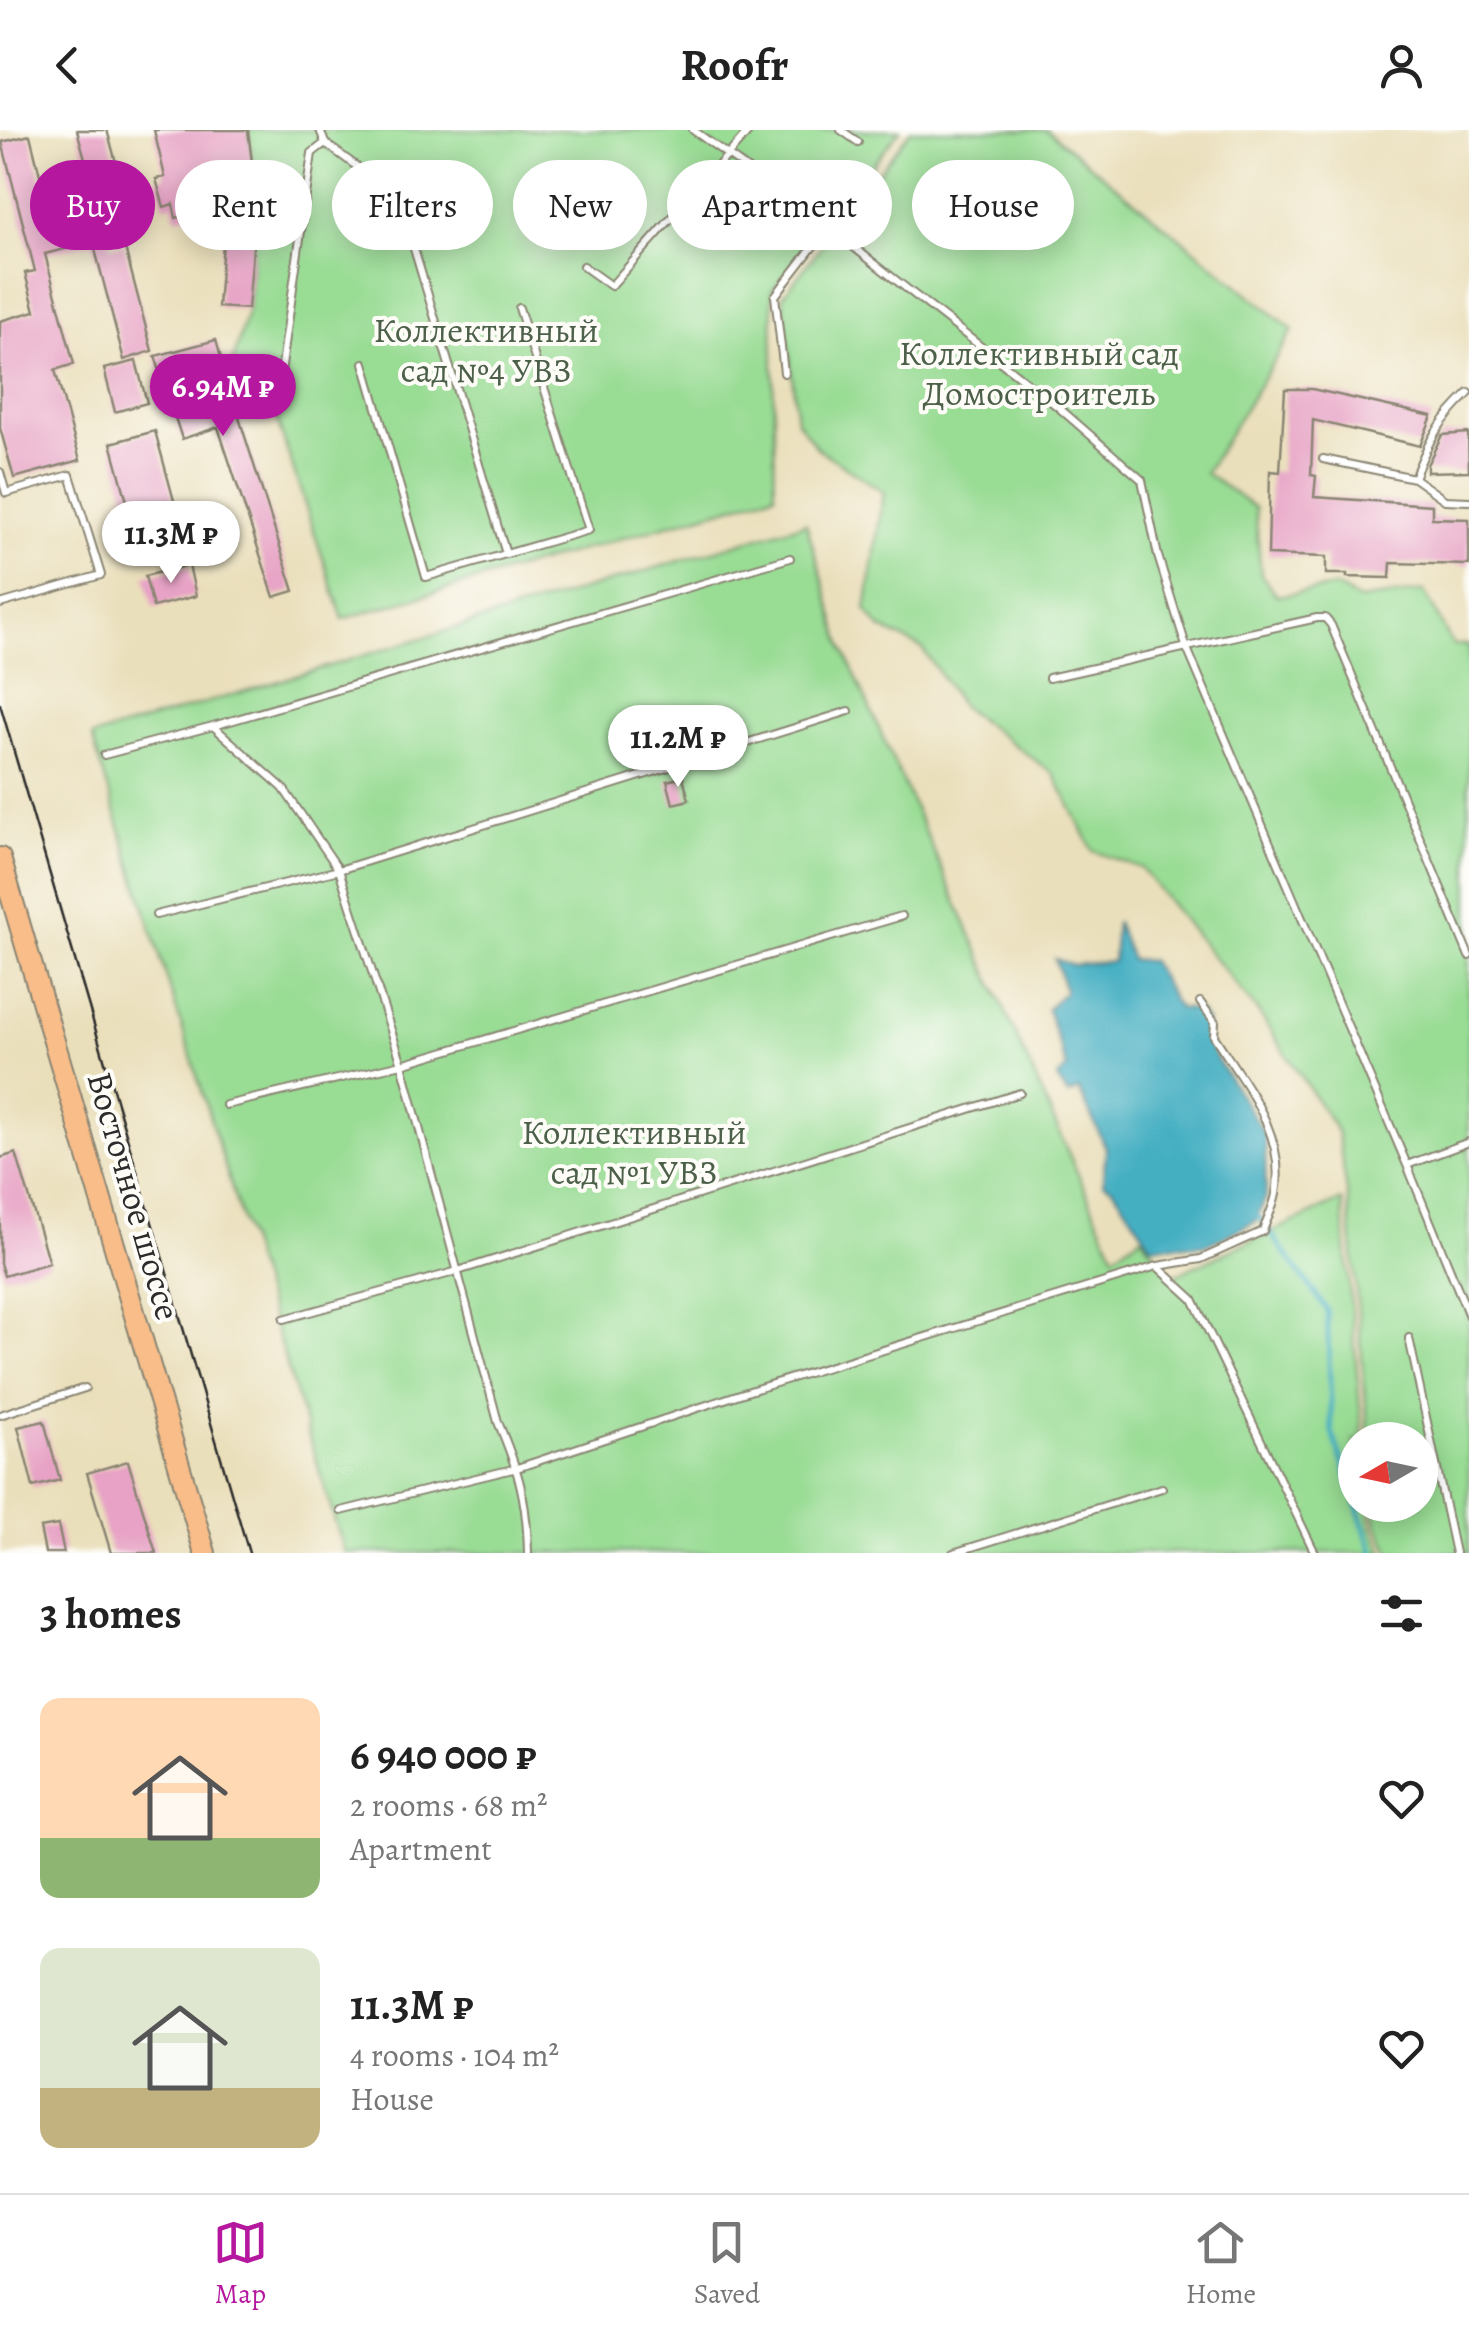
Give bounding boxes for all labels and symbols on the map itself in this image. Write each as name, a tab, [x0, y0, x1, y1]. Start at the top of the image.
park label: Коллективный сад №4 УВЗ	[374, 306, 598, 394]
park label: Коллективный сад Домостроитель	[899, 329, 1179, 417]
pin: 6.94M ₽	[131, 354, 315, 439]
pin: 11.3M ₽	[79, 501, 263, 586]
pin: 11.2M ₽	[586, 705, 770, 790]
street label: Восточное шоссе	[76, 1066, 192, 1326]
park label: Коллективный сад №1 УВЗ	[522, 1108, 746, 1196]
north arrow	[1338, 1422, 1438, 1522]

